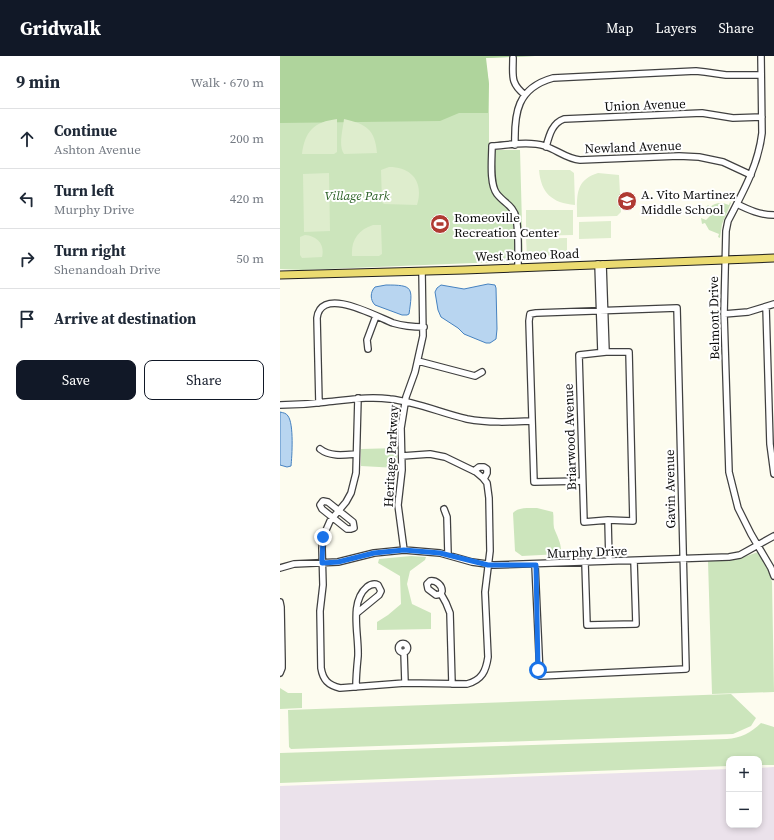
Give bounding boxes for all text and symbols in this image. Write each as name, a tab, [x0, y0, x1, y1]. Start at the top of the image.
text: Gridwalk	[20, 15, 101, 41]
text: Map	[606, 18, 633, 38]
text: Layers	[655, 18, 697, 38]
text: Share	[719, 18, 754, 38]
text: 9 min	[16, 70, 60, 94]
text: Walk · 670 m	[191, 74, 264, 91]
street label: Union Avenue	[604, 95, 686, 115]
text: Continue	[54, 120, 117, 141]
icon: ahead	[16, 128, 38, 150]
text: 200 m	[230, 130, 264, 147]
street label: Newland Avenue	[584, 137, 682, 157]
text: Ashton Avenue	[54, 141, 141, 158]
text: Turn left	[54, 180, 114, 201]
place label: A. Vito Martinez Middle School	[641, 186, 735, 218]
park label: Village Park	[324, 187, 390, 204]
icon: left	[16, 188, 38, 210]
text: 420 m	[230, 190, 264, 207]
school or university icon: A. Vito Martinez Middle School	[616, 190, 638, 212]
text: Murphy Drive	[54, 201, 134, 218]
place label: Romeoville Recreation Center	[454, 209, 559, 241]
sports icon: Romeoville Recreation Center	[429, 213, 451, 235]
text: Turn right	[54, 240, 126, 261]
street label: West Romeo Road	[474, 245, 580, 265]
icon: right	[16, 248, 38, 270]
text: 50 m	[236, 250, 264, 267]
text: Shenandoah Drive	[54, 261, 161, 278]
street label: Belmont Drive	[705, 276, 723, 360]
icon: arrive	[16, 308, 38, 330]
text: Arrive at destination	[54, 308, 196, 329]
button: Save	[16, 360, 136, 400]
button: Share	[144, 360, 264, 400]
street label: Briarwood Avenue	[560, 383, 580, 491]
street label: Heritage Parkway	[380, 404, 402, 508]
street label: Gavin Avenue	[661, 449, 679, 529]
route end	[314, 528, 332, 546]
street label: Murphy Drive	[547, 542, 628, 562]
route start	[529, 661, 547, 679]
map controls	[726, 756, 762, 828]
button: +	[726, 756, 762, 792]
button: −	[726, 792, 762, 828]

